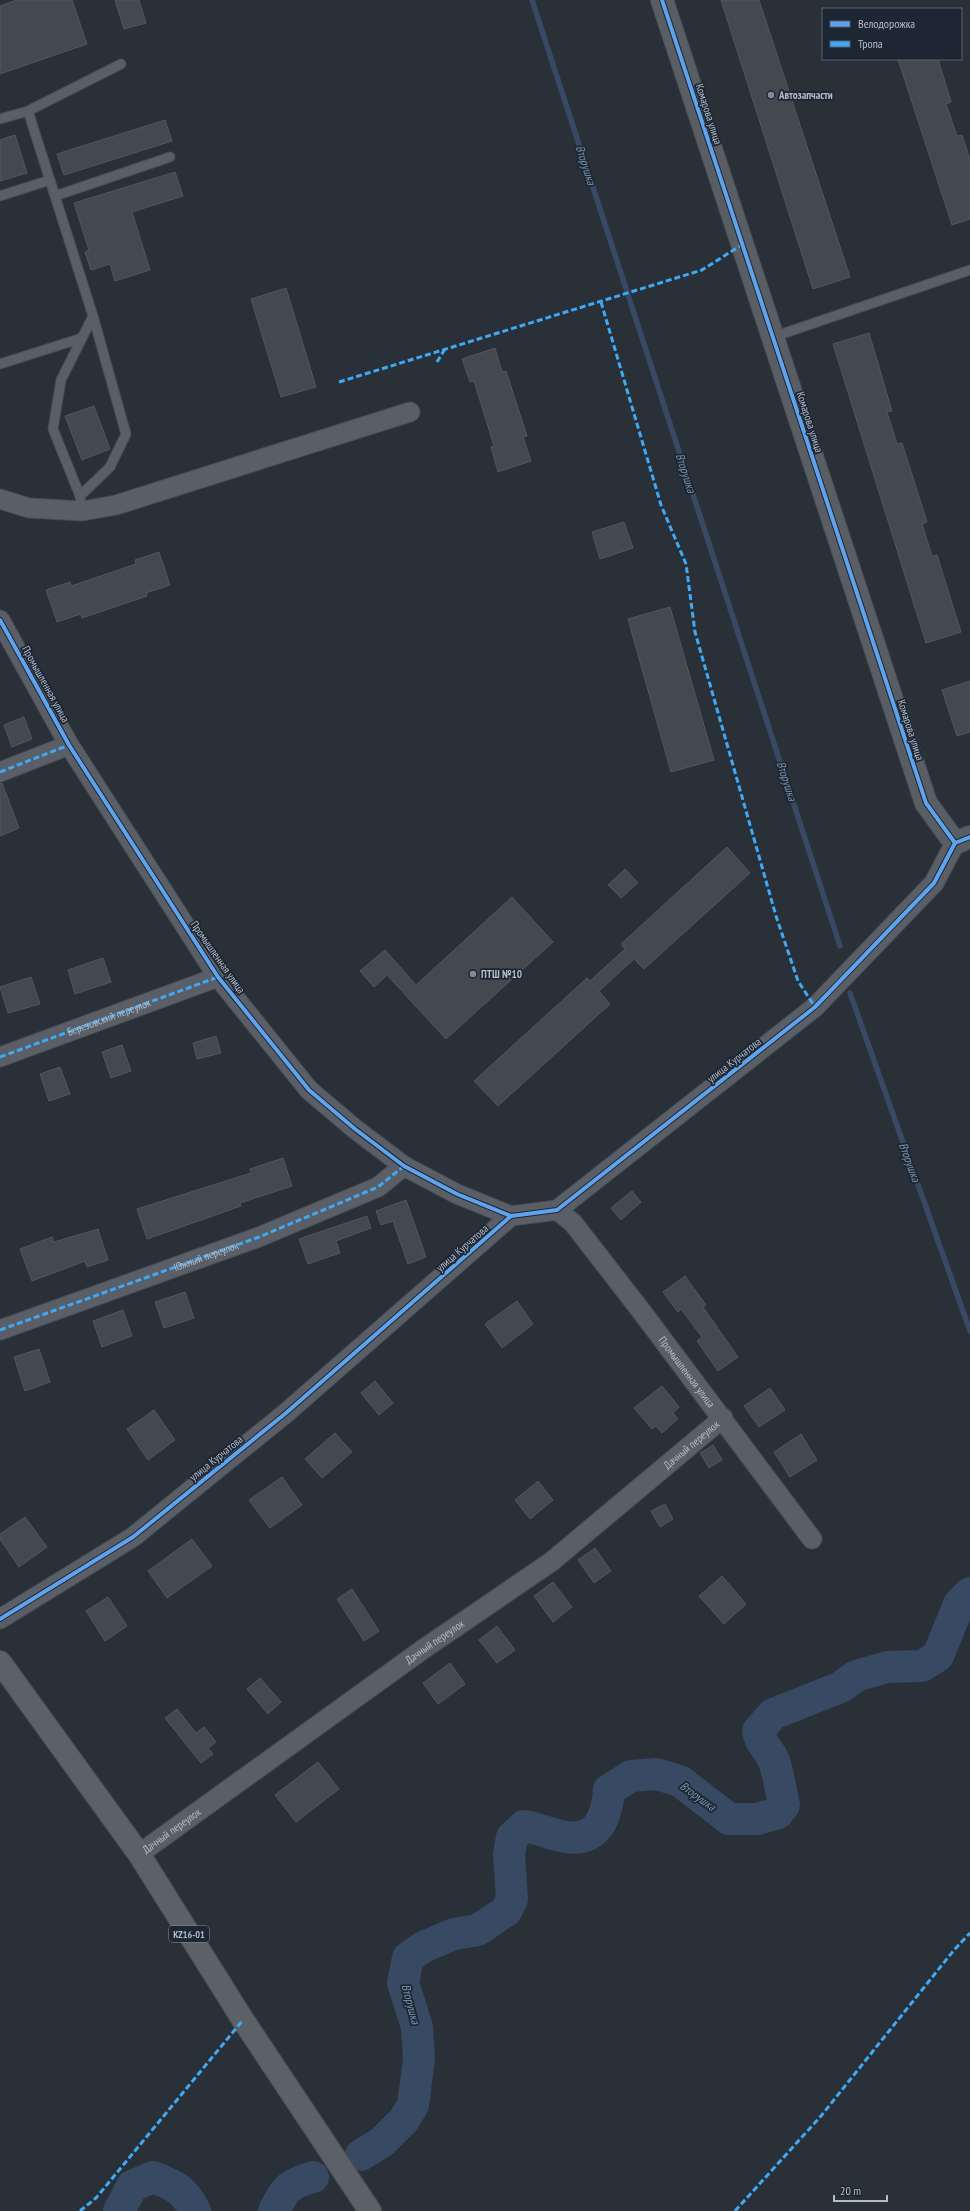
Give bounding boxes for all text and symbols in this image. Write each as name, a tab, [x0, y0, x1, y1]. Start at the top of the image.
legend	[822, 8, 962, 60]
text: Велодорожка	[858, 16, 915, 31]
text: Тропа	[858, 36, 883, 51]
street label: Комарова улица	[693, 82, 725, 146]
place label: Автозапчасти	[778, 88, 833, 102]
marker: Автозапчасти	[766, 90, 776, 100]
water label: Вторушка	[573, 143, 600, 188]
street label: Комарова улица	[794, 390, 826, 454]
water label: Вторушка	[673, 451, 700, 496]
street label: Промышленная улица	[19, 643, 73, 725]
street label: Комарова улица	[895, 698, 927, 762]
water label: Вторушка	[774, 759, 801, 804]
street label: Промышленная улица	[188, 918, 248, 996]
place label: ПТШ №10	[481, 967, 522, 981]
marker: ПТШ №10	[468, 969, 478, 979]
street label: Березовский переулок	[65, 995, 153, 1039]
street label: улица Курчатова	[704, 1035, 764, 1085]
water label: Вторушка	[896, 1140, 924, 1185]
street label: улица Курчатова	[433, 1221, 491, 1275]
street label: Южный переулок	[172, 1238, 241, 1274]
street label: Промышленная улица	[656, 1333, 718, 1410]
street label: Дачный переулок	[661, 1417, 723, 1472]
street label: улица Курчатова	[186, 1432, 246, 1484]
street label: Дачный переулок	[402, 1616, 467, 1667]
water label: Вторушка	[677, 1778, 720, 1815]
street label: Дачный переулок	[140, 1804, 204, 1856]
road number: KZ16-01	[169, 1926, 209, 1942]
water label: Вторушка	[398, 1982, 424, 2027]
scale bar	[834, 2177, 887, 2203]
text: 20 m	[840, 2183, 861, 2198]

